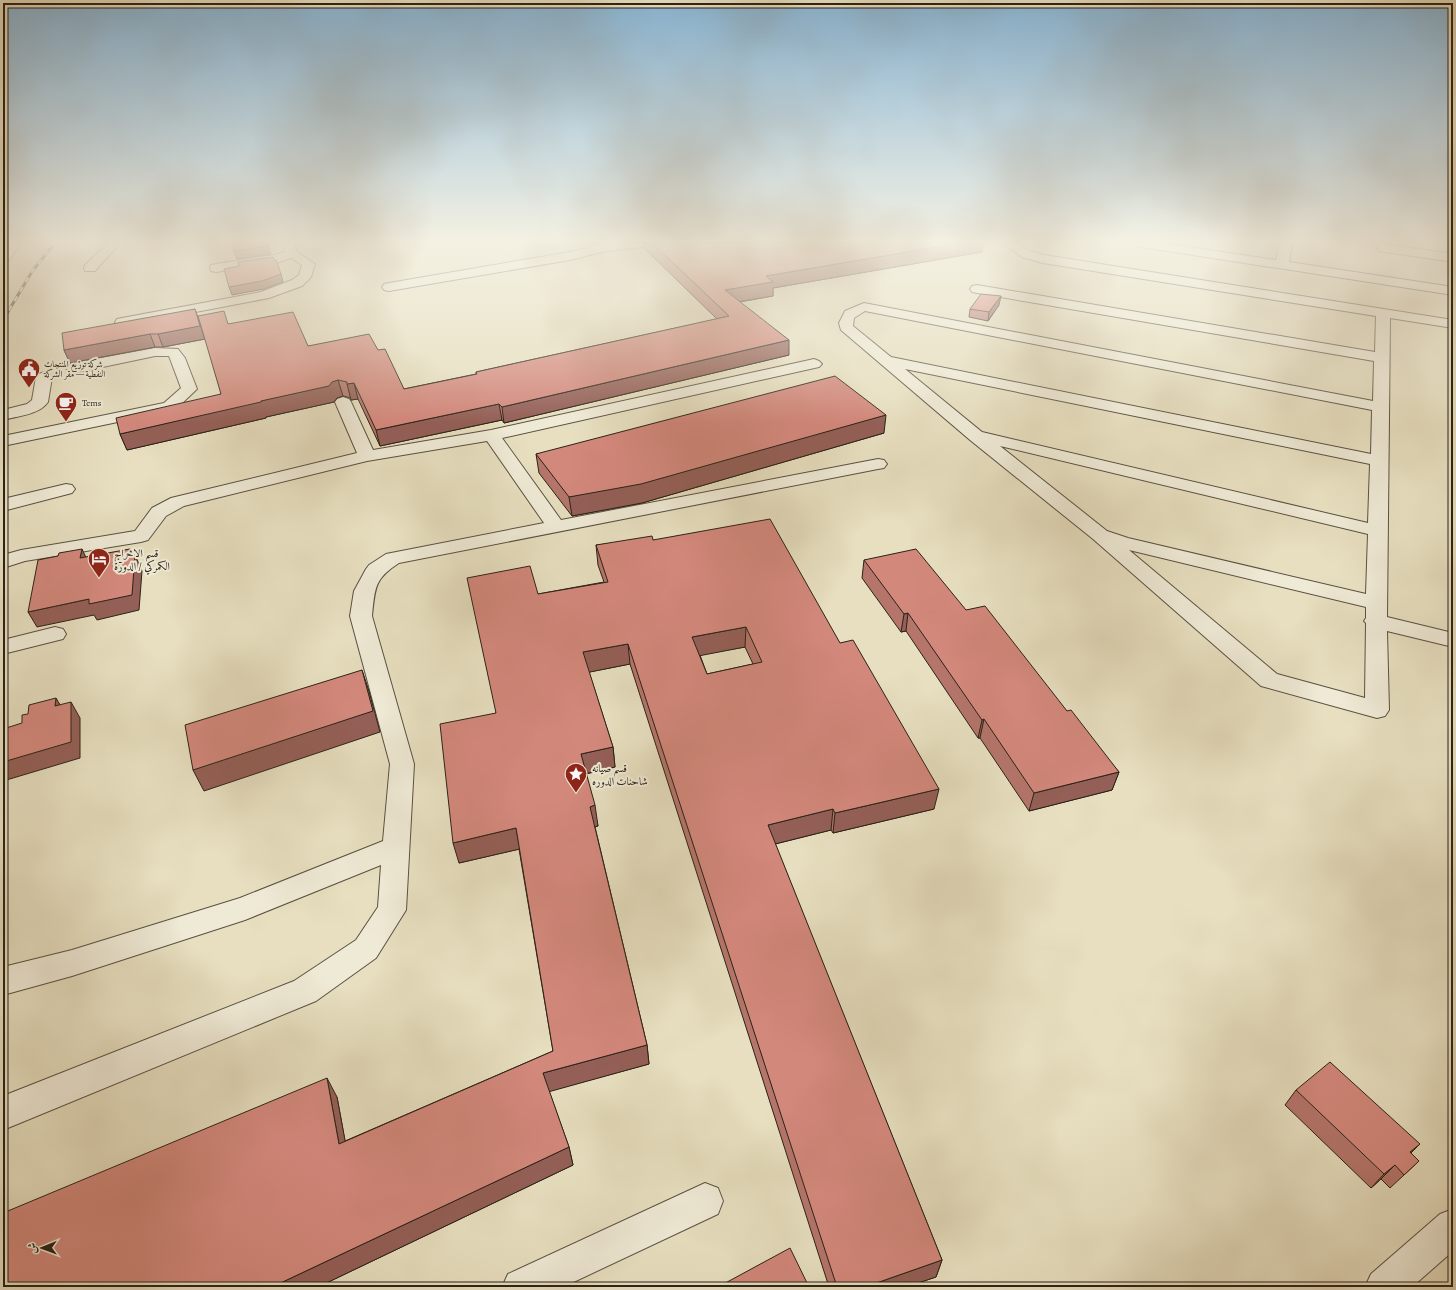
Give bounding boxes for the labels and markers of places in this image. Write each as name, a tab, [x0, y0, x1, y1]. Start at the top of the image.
public building icon: شركة توزيع المنتجات النفطية — مقر الشركة	[16, 356, 42, 389]
place label: شركة توزيع المنتجات النفطية — مقر الشركة	[43, 358, 105, 380]
cafe icon: Tcms	[53, 390, 79, 423]
place label: Tcms	[82, 397, 102, 409]
hotel icon: قسم الاخراج الكمركي / الدورة	[86, 546, 112, 579]
place label: قسم الاخراج الكمركي / الدورة	[114, 546, 170, 575]
place icon: قسم صيانه شاحنات الدوره	[563, 761, 589, 794]
place label: قسم صيانه شاحنات الدوره	[592, 761, 648, 789]

